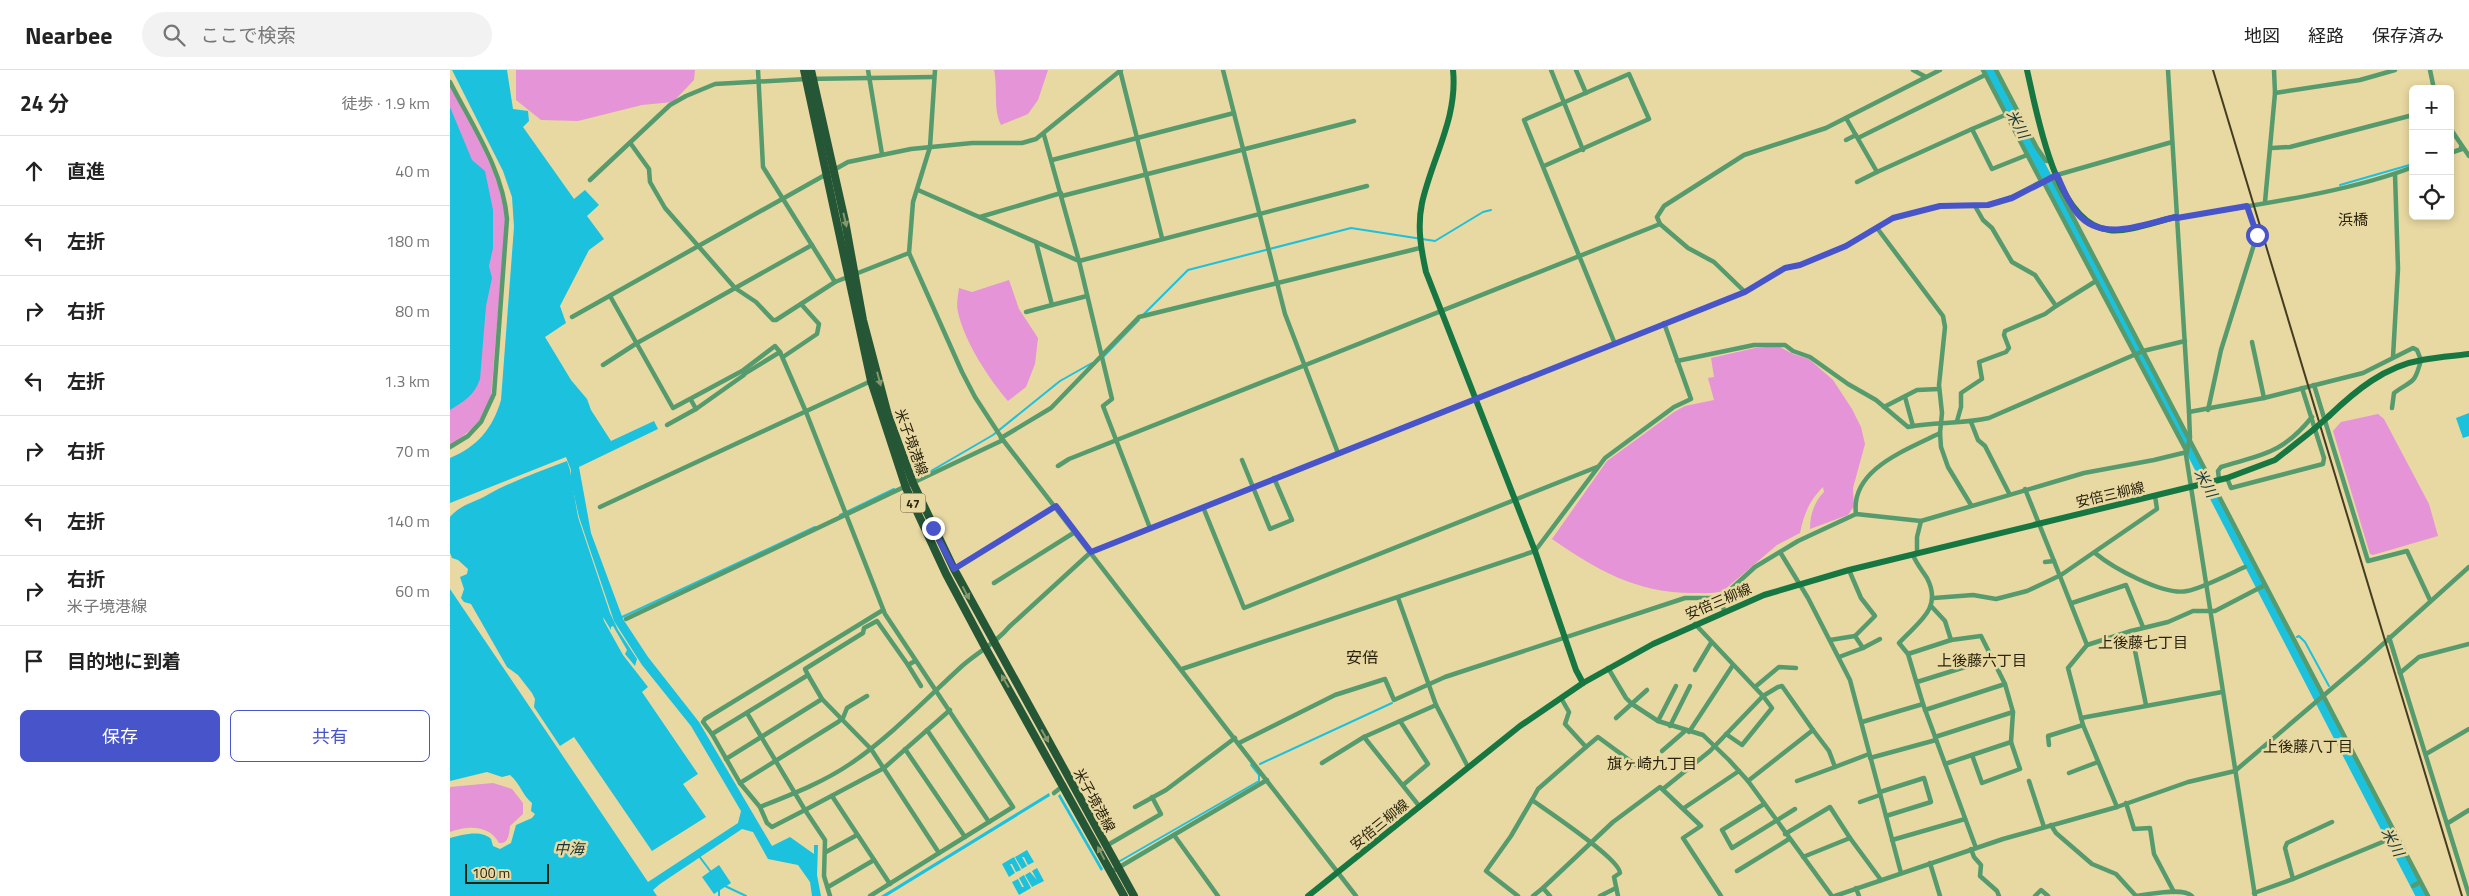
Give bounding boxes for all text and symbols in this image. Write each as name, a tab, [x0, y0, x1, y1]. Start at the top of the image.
search box	[142, 12, 492, 57]
text: Nearbee	[25, 17, 112, 53]
text: ここで検索	[200, 20, 295, 49]
icon: search	[160, 21, 188, 49]
text: 地図	[2244, 22, 2280, 49]
text: 経路	[2308, 22, 2344, 49]
text: 保存済み	[2372, 22, 2444, 49]
map controls	[2409, 85, 2454, 220]
button: +	[2409, 85, 2454, 130]
text: 24 分	[20, 87, 69, 119]
text: 徒歩 · 1.9 km	[342, 91, 430, 115]
water label: 米川	[2001, 105, 2036, 144]
button: −	[2409, 130, 2454, 175]
text: 直進	[67, 156, 105, 185]
icon: ahead	[20, 157, 48, 185]
text: 40 m	[395, 159, 430, 183]
button: locate	[2409, 175, 2454, 220]
district label: 浜橋	[2338, 208, 2368, 231]
one-way arrow	[841, 213, 849, 228]
route start	[2246, 224, 2269, 247]
text: 左折	[67, 226, 105, 255]
icon: left	[20, 227, 48, 255]
text: 180 m	[386, 229, 430, 253]
text: 右折	[67, 296, 105, 325]
icon: right	[20, 297, 48, 325]
text: 80 m	[395, 299, 430, 323]
text: 左折	[67, 366, 105, 395]
icon: left	[20, 367, 48, 395]
text: 1.3 km	[384, 369, 430, 393]
one-way arrow	[875, 371, 883, 386]
street label: 米子境港線	[890, 406, 934, 478]
text: 右折	[67, 436, 105, 465]
icon: right	[20, 437, 48, 465]
text: 70 m	[395, 439, 430, 463]
water label: 米川	[2189, 464, 2224, 503]
street label: 安倍三柳線	[2074, 476, 2146, 512]
road number: 47	[900, 493, 926, 512]
text: 左折	[67, 506, 105, 535]
icon: left	[20, 507, 48, 535]
text: 140 m	[386, 509, 430, 533]
route end	[922, 517, 945, 540]
text: 右折	[67, 564, 105, 593]
icon: right	[20, 577, 48, 605]
street label: 安倍三柳線	[1682, 578, 1754, 624]
text: 60 m	[395, 579, 430, 603]
one-way arrow	[962, 587, 971, 600]
text: 米子境港線	[67, 594, 147, 618]
district label: 上後藤七丁目	[2098, 631, 2188, 654]
district label: 安倍	[1346, 645, 1378, 669]
text: 目的地に到着	[67, 646, 181, 675]
icon: arrive	[20, 647, 48, 675]
district label: 上後藤六丁目	[1937, 649, 2027, 672]
one-way arrow	[1000, 674, 1009, 687]
button: 保存	[20, 710, 220, 762]
button: 共有	[230, 710, 430, 762]
one-way arrow	[1041, 728, 1049, 743]
district label: 上後藤八丁目	[2263, 735, 2353, 758]
district label: 旗ヶ崎九丁目	[1607, 752, 1697, 775]
street label: 米子境港線	[1069, 764, 1121, 836]
street label: 安倍三柳線	[1345, 794, 1413, 854]
water label: 米川	[2376, 823, 2411, 862]
water label: 中海	[554, 837, 586, 860]
one-way arrow	[1097, 846, 1105, 860]
scale bar	[465, 861, 549, 884]
text: 100 m	[472, 862, 510, 883]

